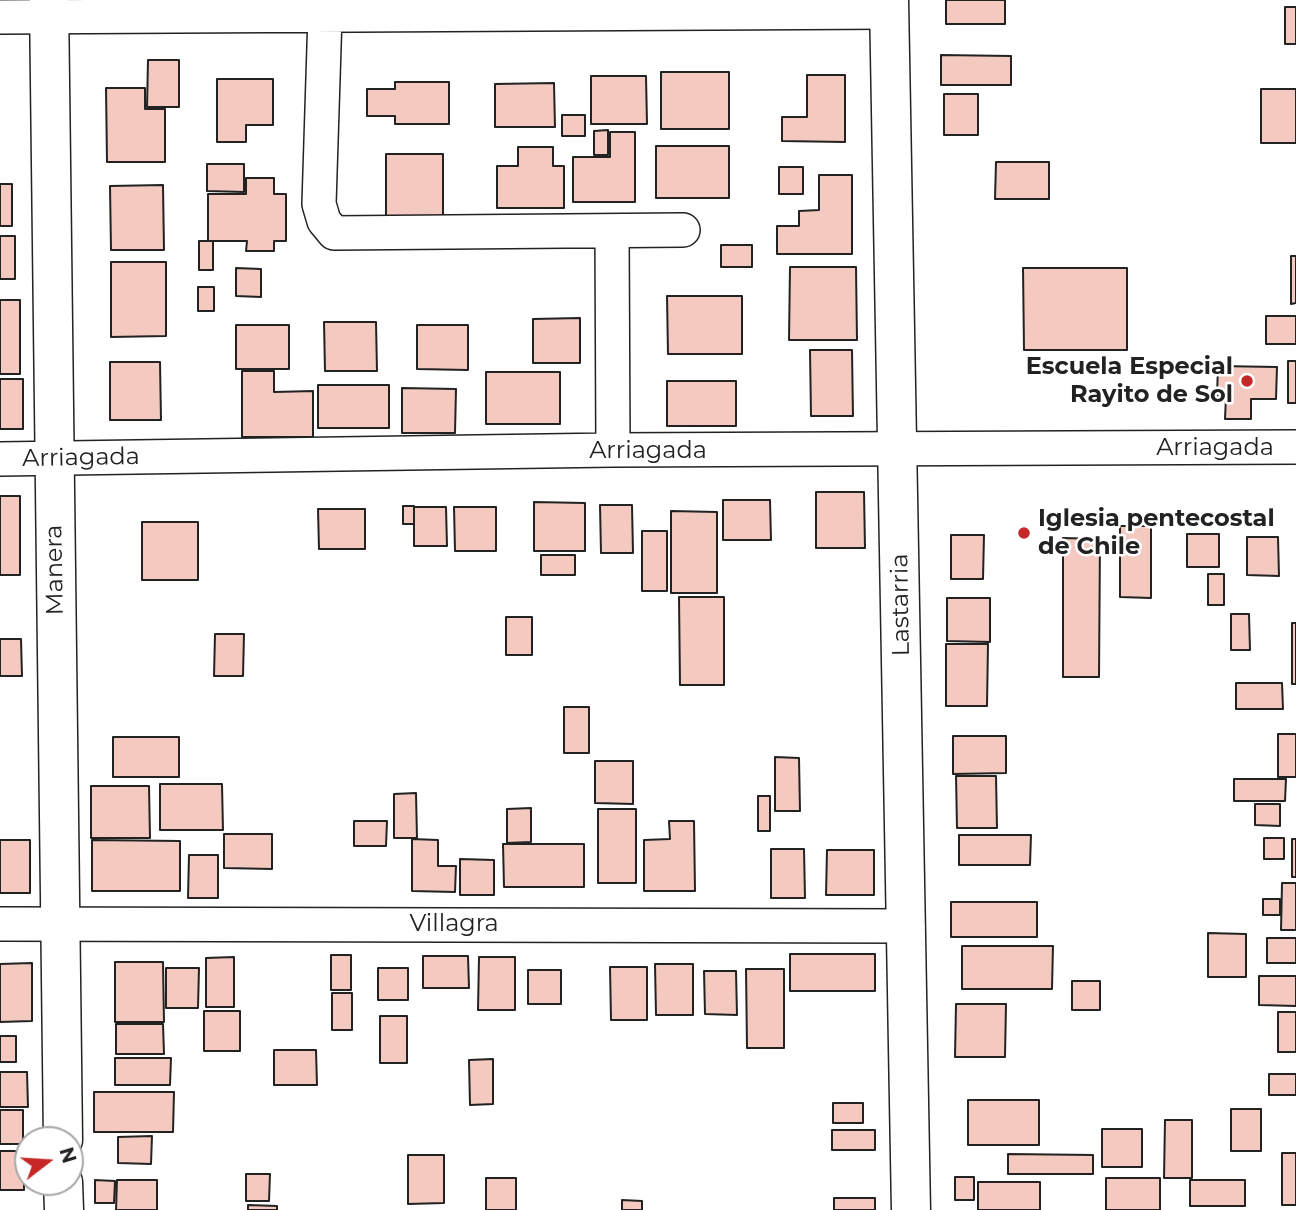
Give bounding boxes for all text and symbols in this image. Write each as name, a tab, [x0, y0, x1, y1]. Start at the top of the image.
place label: Escuela Especial Rayito de Sol	[1026, 353, 1233, 409]
marker: Escuela Especial Rayito de Sol	[1239, 373, 1255, 389]
street label: Arriagada	[1156, 434, 1274, 462]
street label: Arriagada	[589, 437, 707, 465]
street label: Arriagada	[22, 443, 140, 473]
place label: Iglesia pentecostal de Chile	[1038, 505, 1275, 561]
street label: Manera	[40, 524, 70, 616]
marker: Iglesia pentecostal de Chile	[1016, 525, 1032, 541]
street label: Lastarria	[886, 553, 916, 657]
street label: Villagra	[409, 910, 499, 938]
north arrow	[14, 1126, 84, 1196]
text: N	[54, 1145, 81, 1166]

